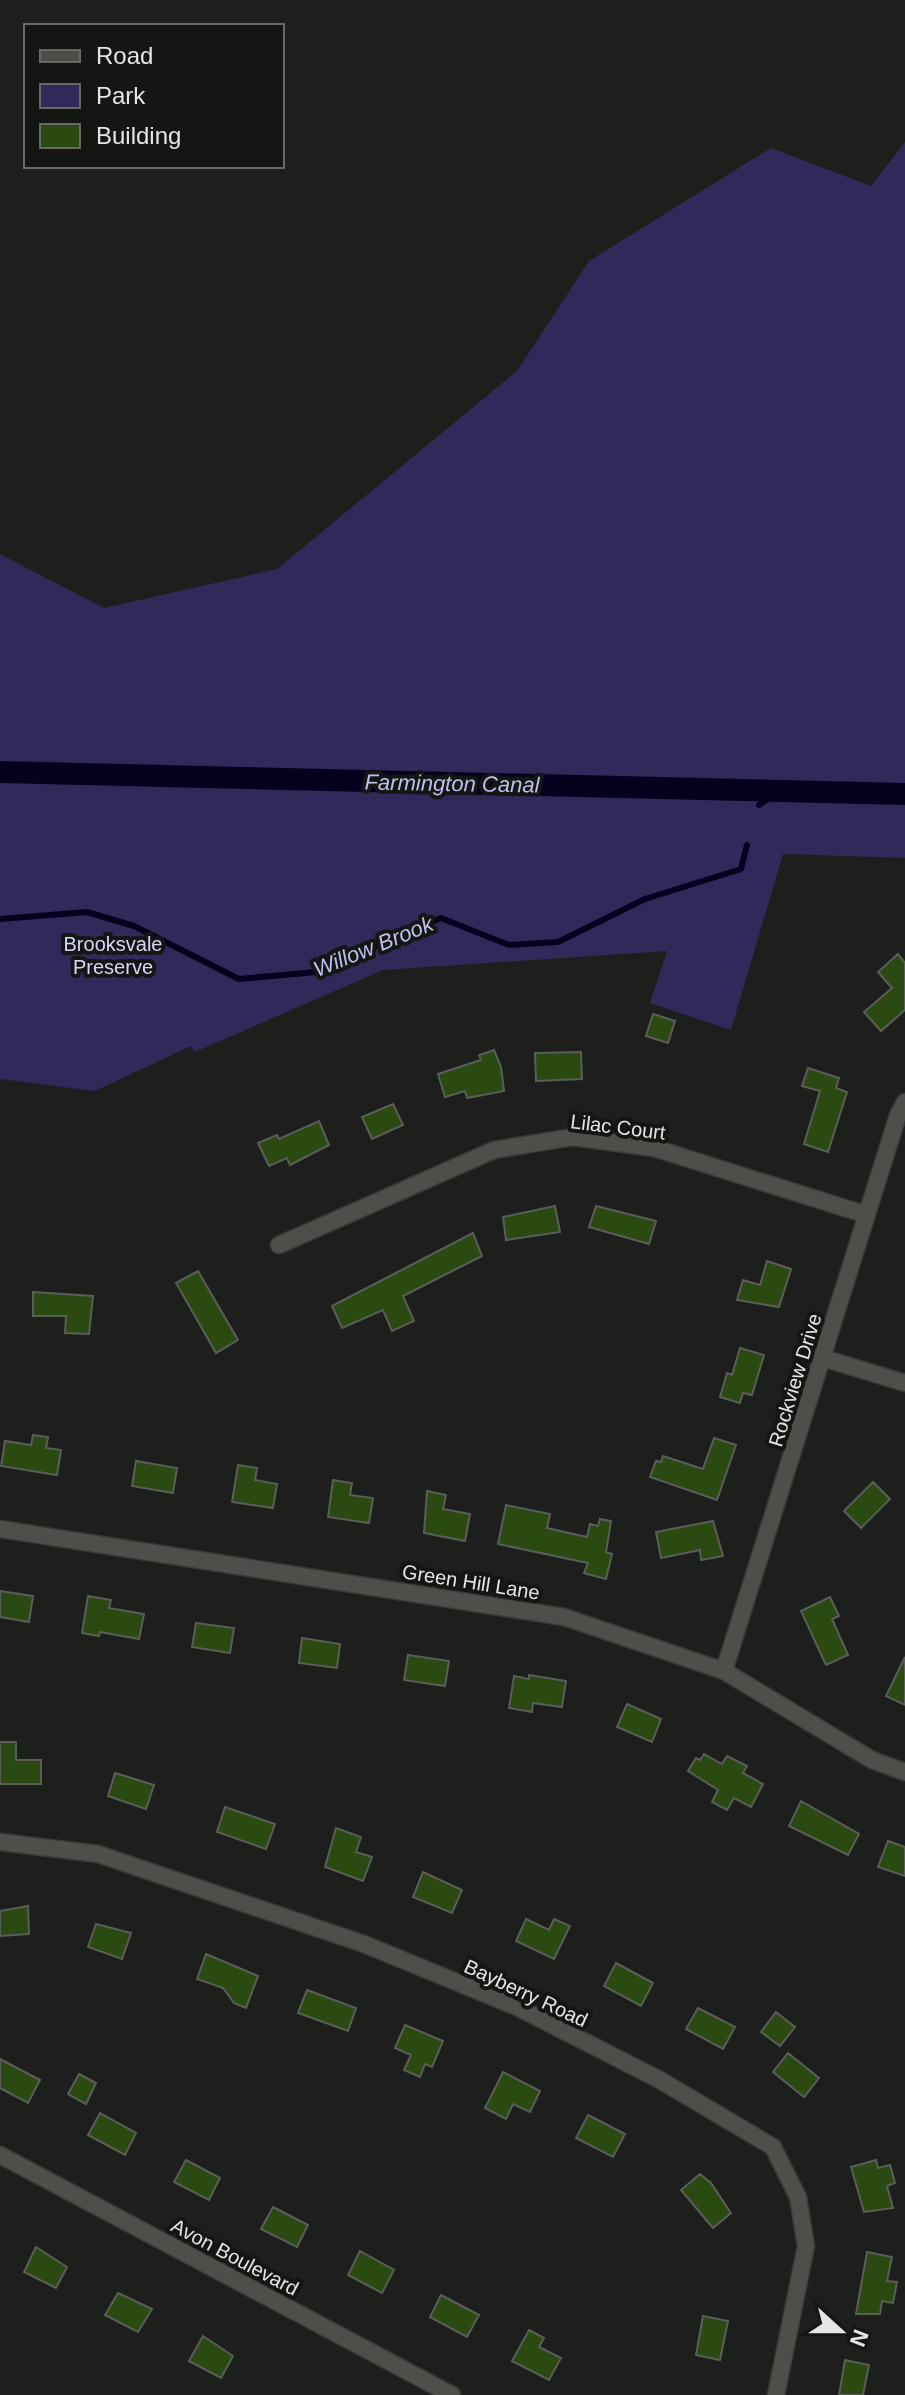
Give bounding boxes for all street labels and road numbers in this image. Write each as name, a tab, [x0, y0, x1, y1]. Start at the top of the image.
street label: Lilac Court	[569, 1110, 667, 1144]
street label: Rockview Drive	[764, 1311, 826, 1449]
street label: Green Hill Lane	[401, 1560, 541, 1604]
street label: Bayberry Road	[461, 1955, 591, 2031]
street label: Avon Boulevard	[168, 2214, 302, 2300]

